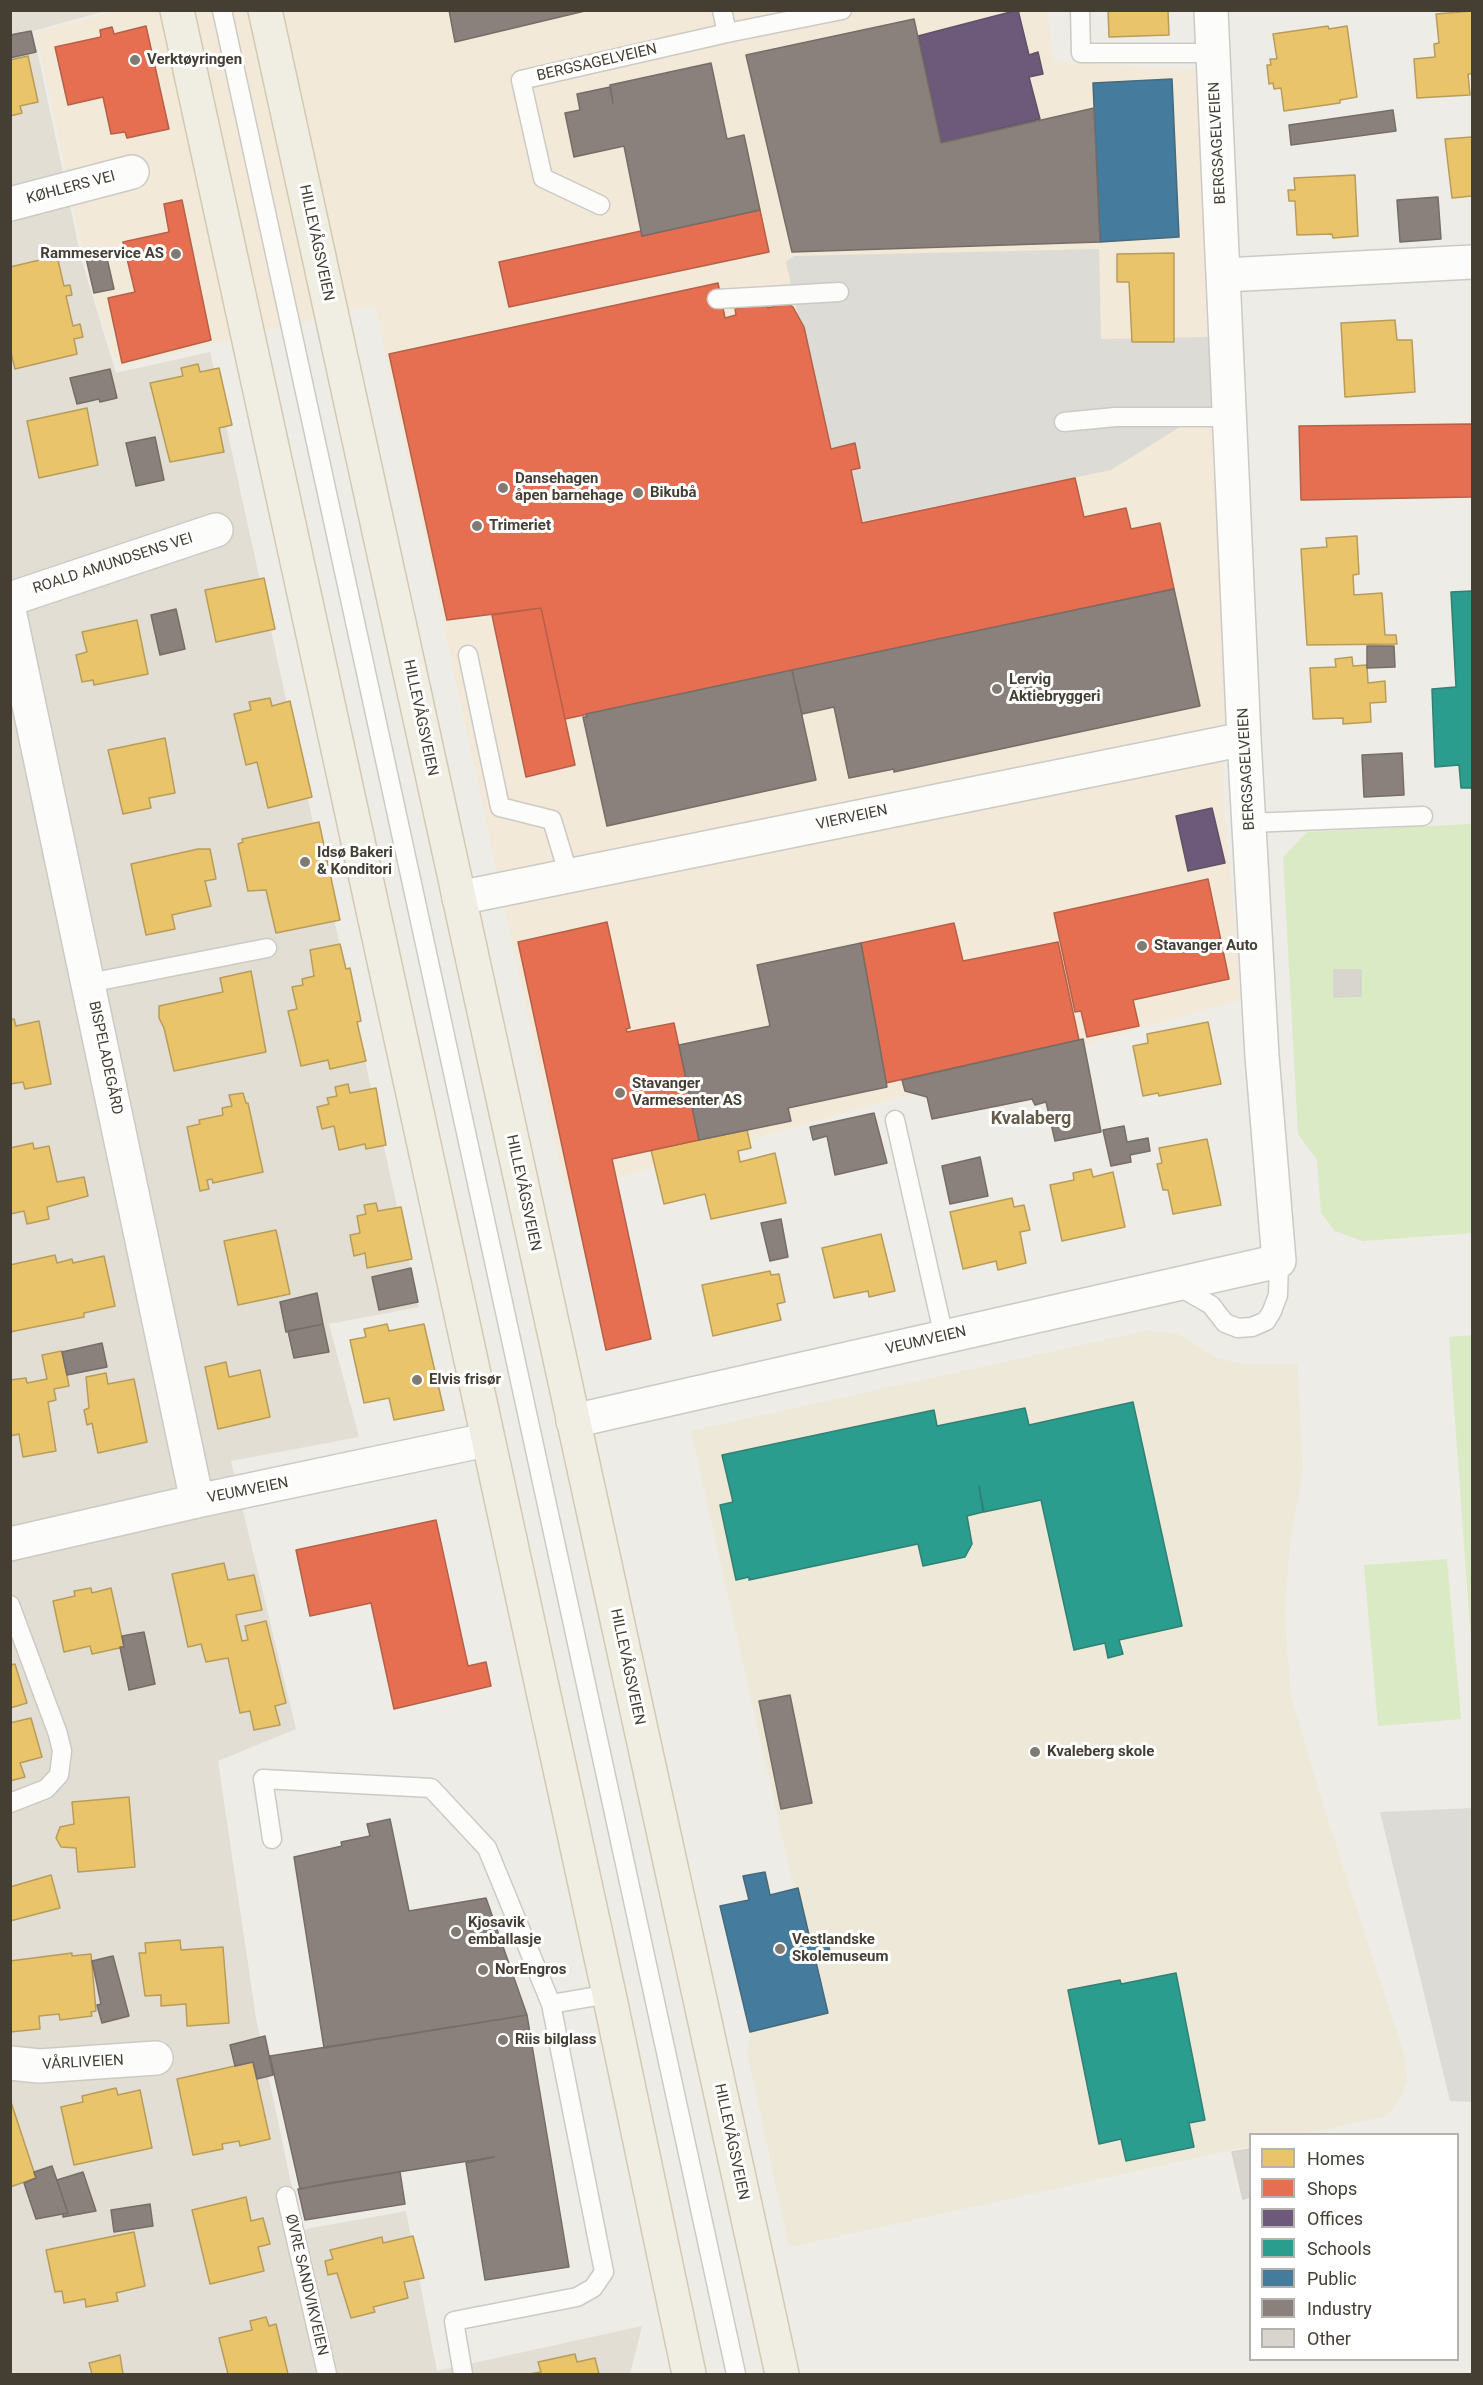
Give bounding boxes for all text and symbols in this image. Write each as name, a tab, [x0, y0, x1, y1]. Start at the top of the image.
street label: BERGSAGELVEIEN	[535, 40, 659, 86]
place label: Verktøyringen	[147, 51, 242, 69]
marker: Verktøyringen	[128, 53, 142, 67]
street label: BERGSAGELVEIEN	[1206, 81, 1230, 205]
street label: KØHLERS VEI	[25, 168, 117, 208]
street label: HILLEVÅGSVEIEN	[295, 183, 337, 303]
place label: Rammeservice AS	[40, 245, 164, 263]
marker: Rammeservice AS	[169, 247, 183, 261]
place label: Dansehagen åpen barnehage	[515, 470, 623, 505]
marker: Dansehagen åpen barnehage	[496, 481, 510, 495]
place label: Bikubå	[650, 484, 696, 502]
marker: Bikubå	[631, 486, 645, 500]
place label: Trimeriet	[489, 517, 551, 535]
marker: Trimeriet	[470, 519, 484, 533]
street label: ROALD AMUNDSENS VEI	[31, 530, 195, 598]
street label: HILLEVÅGSVEIEN	[399, 658, 441, 778]
place label: Lervig Aktiebryggeri	[1009, 671, 1100, 706]
marker: Lervig Aktiebryggeri	[990, 682, 1004, 696]
street label: BERGSAGELVEIEN	[1235, 707, 1259, 831]
street label: VIERVEIEN	[815, 802, 889, 834]
place label: Idsø Bakeri & Konditori	[317, 844, 393, 879]
marker: Idsø Bakeri & Konditori	[298, 855, 312, 869]
place label: Stavanger Auto	[1154, 937, 1258, 955]
marker: Stavanger Auto	[1135, 939, 1149, 953]
street label: BISPELADEGÅRD	[84, 1000, 126, 1116]
place label: Stavanger Varmesenter AS	[632, 1075, 742, 1110]
marker: Stavanger Varmesenter AS	[613, 1086, 627, 1100]
district label: Kvalaberg	[991, 1108, 1071, 1130]
street label: HILLEVÅGSVEIEN	[502, 1133, 544, 1253]
street label: VEUMVEIEN	[884, 1323, 968, 1359]
place label: Elvis frisør	[429, 1371, 501, 1389]
marker: Elvis frisør	[410, 1373, 424, 1387]
street label: VEUMVEIEN	[206, 1474, 290, 1508]
street label: HILLEVÅGSVEIEN	[606, 1607, 648, 1727]
place label: Kvaleberg skole	[1047, 1743, 1154, 1761]
marker: Kvaleberg skole	[1028, 1745, 1042, 1759]
place label: Kjosavik emballasje	[468, 1914, 541, 1949]
marker: Kjosavik emballasje	[449, 1925, 463, 1939]
place label: Vestlandske Skolemuseum	[792, 1931, 888, 1966]
marker: Vestlandske Skolemuseum	[773, 1942, 787, 1956]
place label: NorEngros	[495, 1961, 566, 1979]
marker: NorEngros	[476, 1963, 490, 1977]
place label: Riis bilglass	[515, 2031, 596, 2049]
marker: Riis bilglass	[496, 2033, 510, 2047]
street label: VÅRLIVEIEN	[42, 2052, 124, 2074]
street label: HILLEVÅGSVEIEN	[710, 2082, 752, 2202]
legend	[1249, 2133, 1459, 2361]
text: Homes	[1307, 2148, 1365, 2169]
text: Shops	[1307, 2178, 1357, 2199]
text: Offices	[1307, 2208, 1363, 2229]
street label: ØVRE SANDVIKVEIEN	[281, 2212, 331, 2358]
text: Schools	[1307, 2238, 1371, 2259]
text: Public	[1307, 2268, 1357, 2289]
text: Industry	[1307, 2298, 1372, 2319]
text: Other	[1307, 2328, 1351, 2349]

